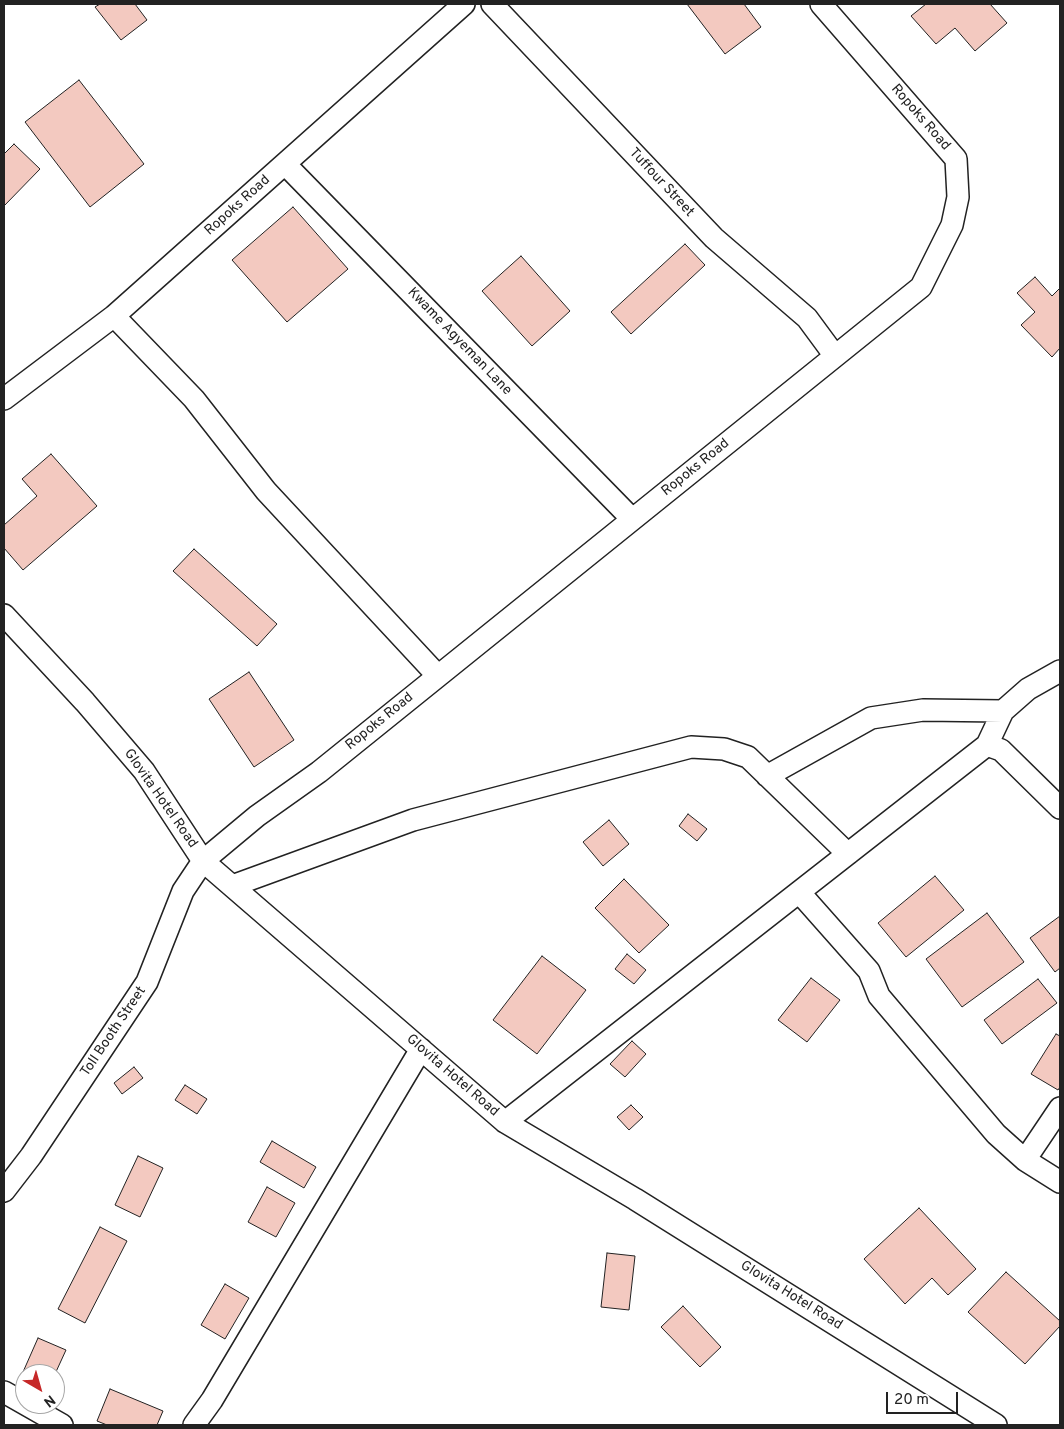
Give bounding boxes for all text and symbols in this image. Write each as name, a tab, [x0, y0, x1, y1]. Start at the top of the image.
street label: Ropoks Road	[887, 82, 953, 154]
street label: Tuffour Street	[625, 145, 697, 221]
street label: Ropoks Road	[202, 172, 274, 240]
street label: Kwame Agyeman Lane	[403, 285, 515, 399]
street label: Ropoks Road	[659, 436, 733, 500]
street label: Ropoks Road	[343, 690, 417, 754]
street label: Glovita Hotel Road	[120, 746, 200, 852]
street label: Toll Booth Street	[78, 984, 150, 1080]
street label: Glovita Hotel Road	[402, 1031, 502, 1121]
street label: Glovita Hotel Road	[737, 1258, 845, 1334]
north arrow	[15, 1364, 65, 1414]
scale bar	[889, 1382, 962, 1414]
text: N	[40, 1391, 58, 1410]
text: 20 m	[894, 1391, 929, 1410]

